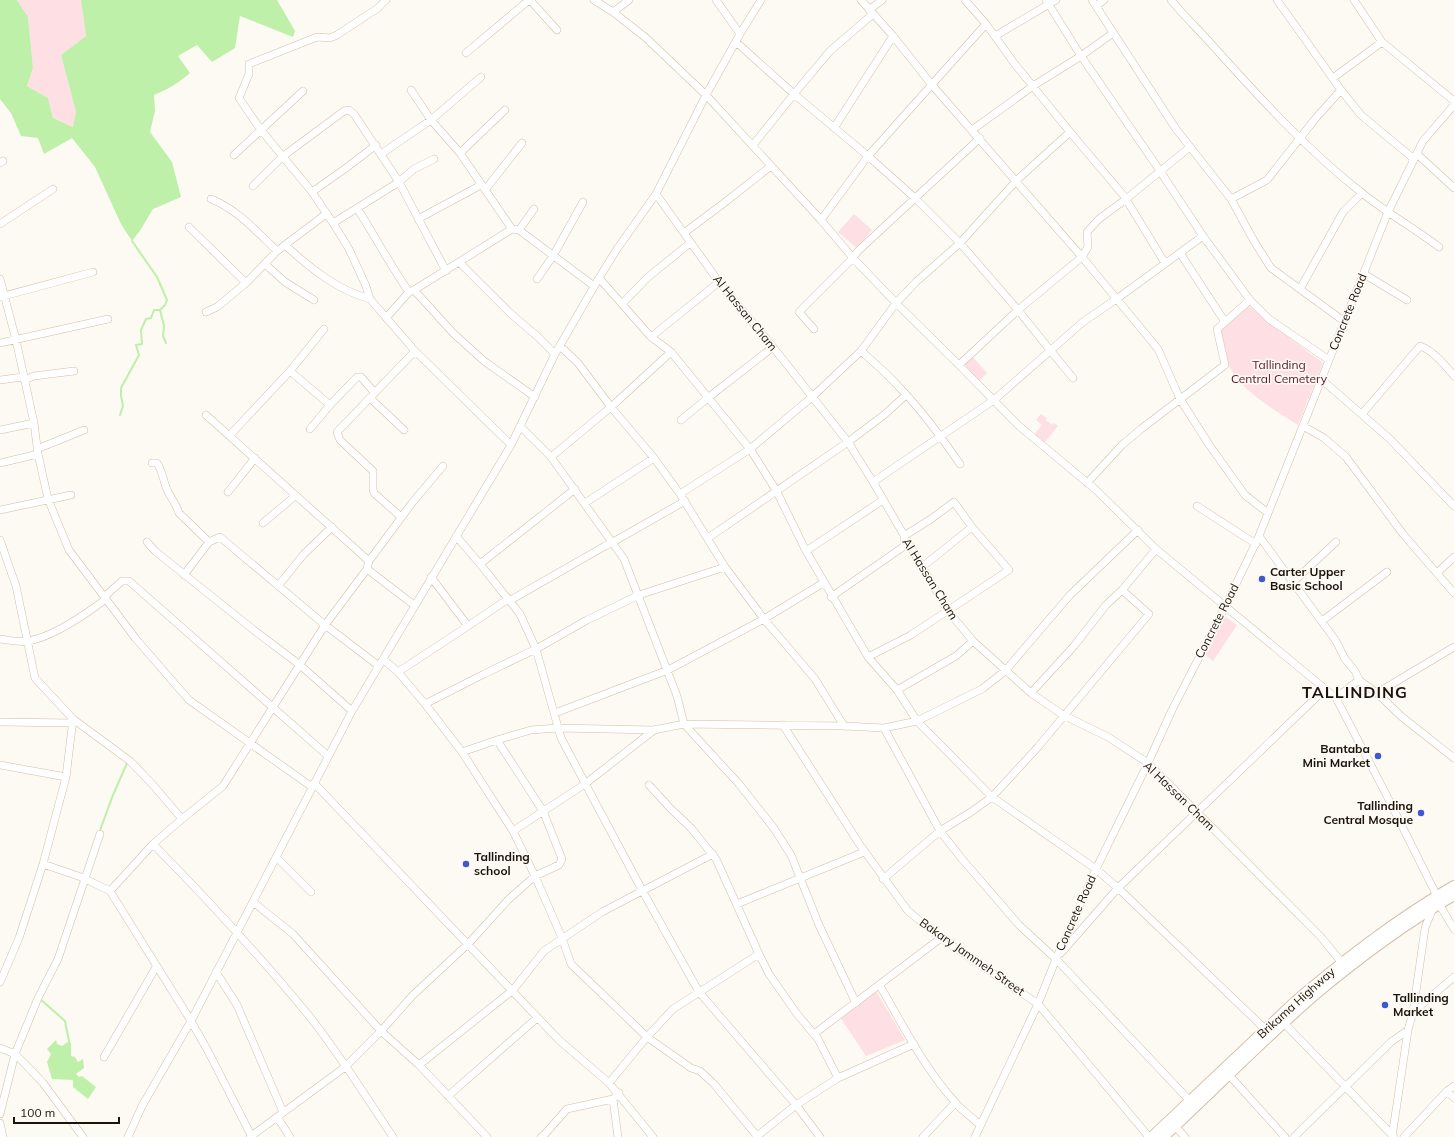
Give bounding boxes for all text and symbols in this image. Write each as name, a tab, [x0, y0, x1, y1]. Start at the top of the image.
street label: Concrete Road	[1325, 271, 1370, 352]
street label: Al Hassan Cham	[710, 272, 781, 354]
park label: Tallinding Central Cemetery	[1231, 357, 1328, 386]
street label: Al Hassan Cham	[899, 535, 962, 622]
place label: Carter Upper Basic School	[1270, 564, 1345, 593]
marker: Carter Upper Basic School	[1257, 574, 1267, 584]
street label: Concrete Road	[1191, 581, 1242, 661]
district label: TALLINDING	[1302, 682, 1408, 702]
place label: Bantaba Mini Market	[1303, 741, 1370, 770]
marker: Bantaba Mini Market	[1373, 751, 1383, 761]
street label: Al Hassan Cham	[1141, 758, 1218, 833]
place label: Tallinding Central Mosque	[1324, 798, 1413, 827]
marker: Tallinding Central Mosque	[1416, 808, 1426, 818]
place label: Tallinding school	[474, 849, 530, 878]
marker: Tallinding school	[461, 859, 471, 869]
street label: Concrete Road	[1052, 872, 1099, 953]
street label: Bakary Jammeh Street	[917, 915, 1028, 999]
street label: Brikama Highway	[1254, 963, 1338, 1042]
place label: Tallinding Market	[1393, 990, 1449, 1019]
marker: Tallinding Market	[1380, 1000, 1390, 1010]
scale bar	[14, 1099, 119, 1125]
text: 100 m	[20, 1105, 55, 1120]

